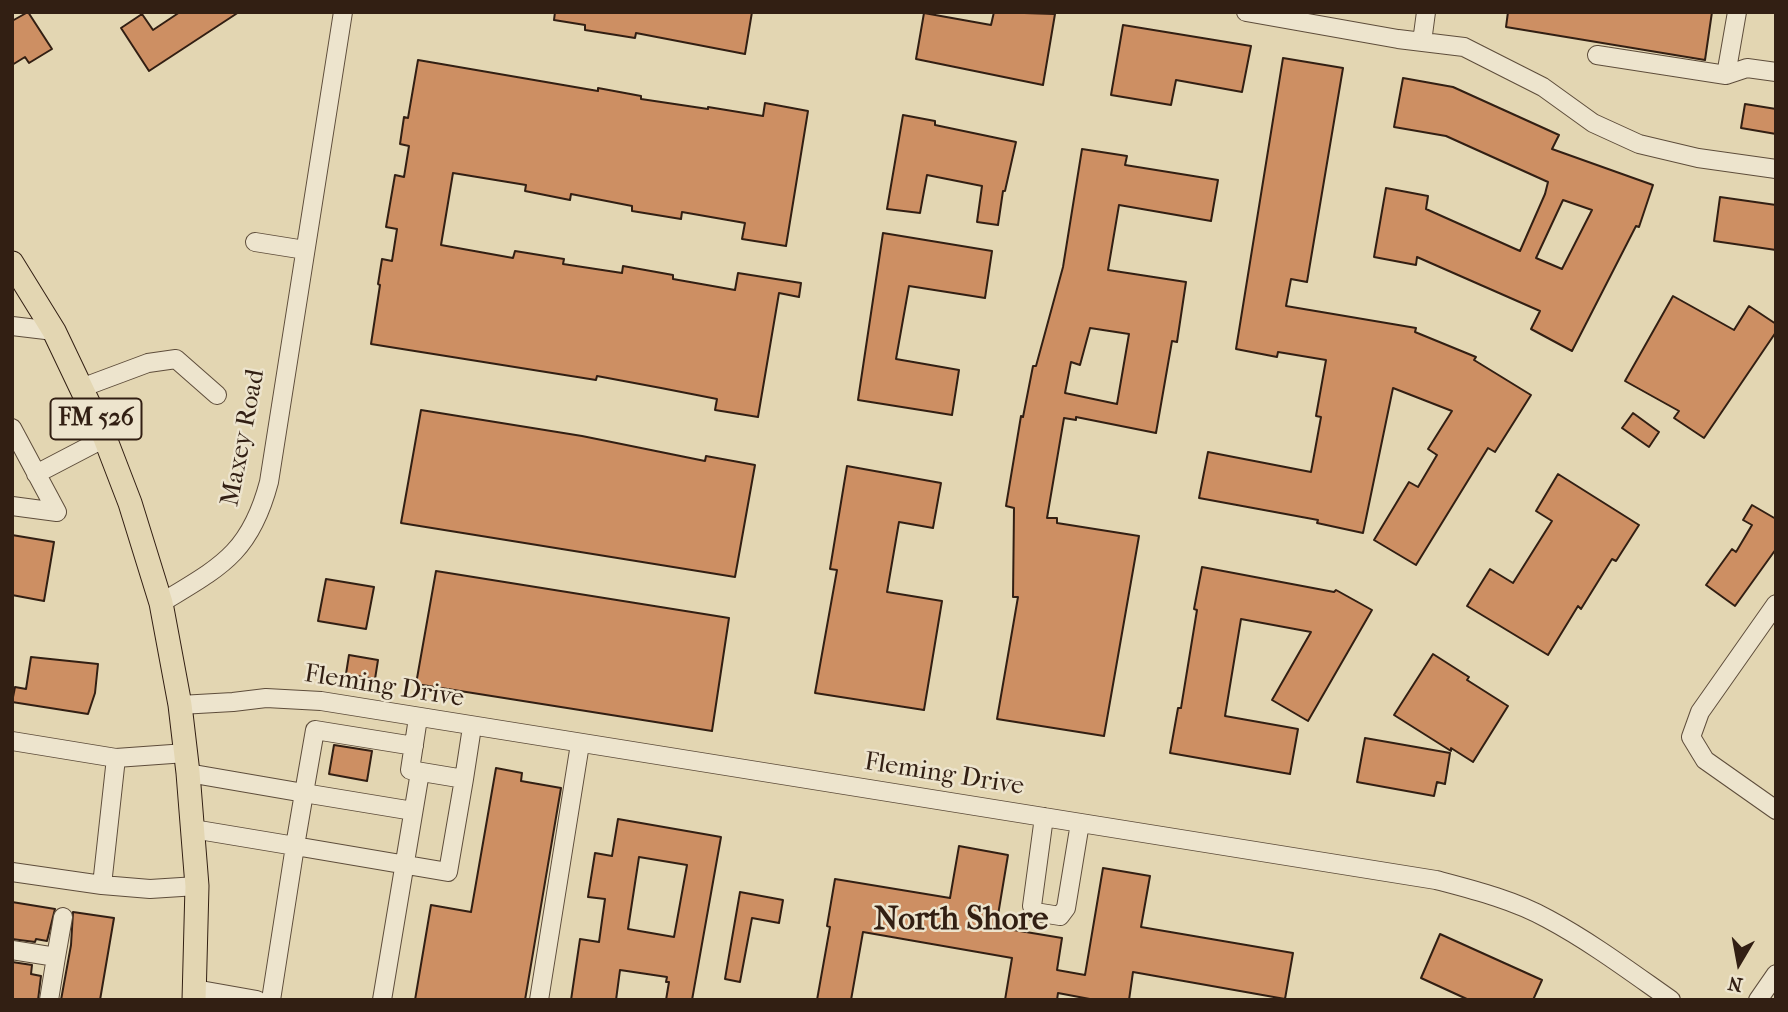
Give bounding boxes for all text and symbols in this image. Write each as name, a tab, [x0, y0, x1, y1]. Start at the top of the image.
street label: Maxey Road	[215, 367, 273, 509]
road number: FM 526	[50, 398, 142, 440]
street label: Fleming Drive	[302, 659, 466, 715]
street label: Fleming Drive	[862, 747, 1026, 803]
district label: North Shore	[874, 901, 1048, 941]
north arrow	[1704, 928, 1774, 998]
text: N	[1726, 972, 1744, 996]

